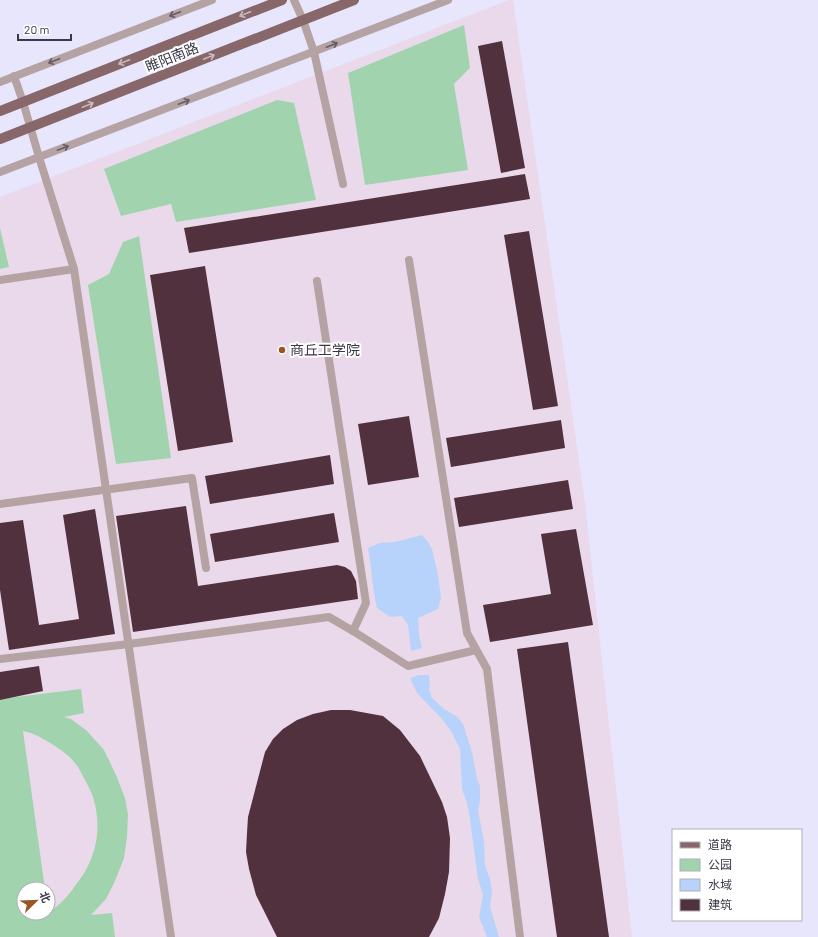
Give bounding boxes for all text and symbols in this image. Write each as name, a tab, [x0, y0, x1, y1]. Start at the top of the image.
one-way arrow	[170, 11, 182, 19]
one-way arrow	[240, 11, 252, 19]
scale bar	[18, 16, 71, 42]
text: 20 m	[24, 22, 50, 36]
street label: 睢阳南路	[143, 38, 201, 75]
one-way arrow	[325, 41, 337, 49]
one-way arrow	[203, 53, 215, 60]
one-way arrow	[49, 58, 61, 66]
one-way arrow	[119, 59, 131, 66]
one-way arrow	[177, 97, 189, 105]
one-way arrow	[82, 100, 94, 108]
one-way arrow	[56, 144, 68, 152]
place label: 商丘工学院	[290, 341, 360, 358]
marker: 商丘工学院	[277, 345, 287, 355]
legend	[672, 829, 802, 921]
text: 道路	[708, 837, 732, 851]
text: 公园	[708, 857, 732, 871]
text: 水域	[708, 877, 732, 891]
north arrow	[16, 881, 56, 921]
text: 北	[38, 889, 54, 904]
text: 建筑	[708, 897, 732, 911]

